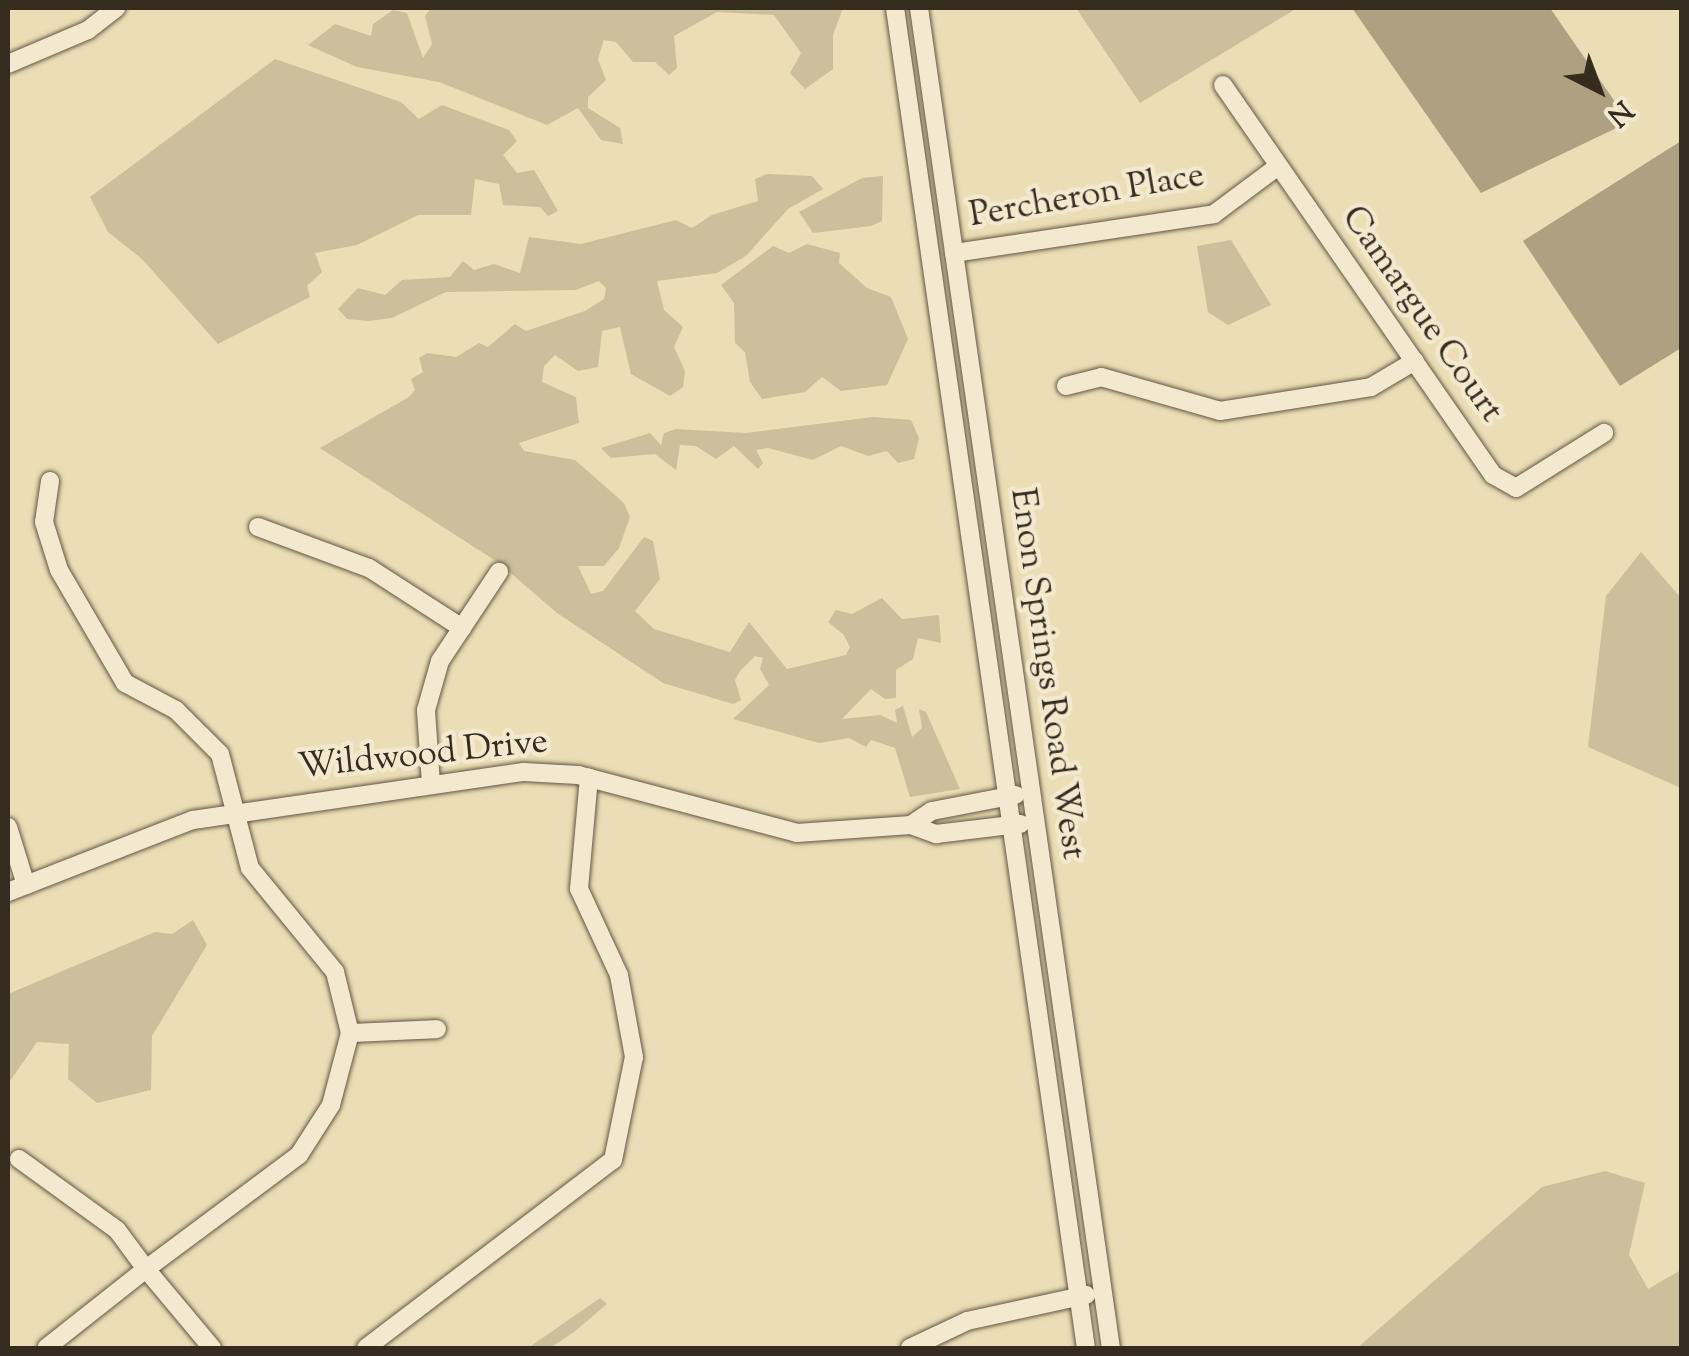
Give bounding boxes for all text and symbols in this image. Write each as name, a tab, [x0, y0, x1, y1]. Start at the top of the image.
north arrow	[1549, 40, 1649, 140]
text: N	[1597, 90, 1641, 135]
street label: Percheron Place	[966, 156, 1208, 238]
street label: Camargue Court	[1331, 199, 1511, 431]
street label: Enon Springs Road West	[999, 486, 1093, 862]
street label: Wildwood Drive	[296, 722, 550, 790]

